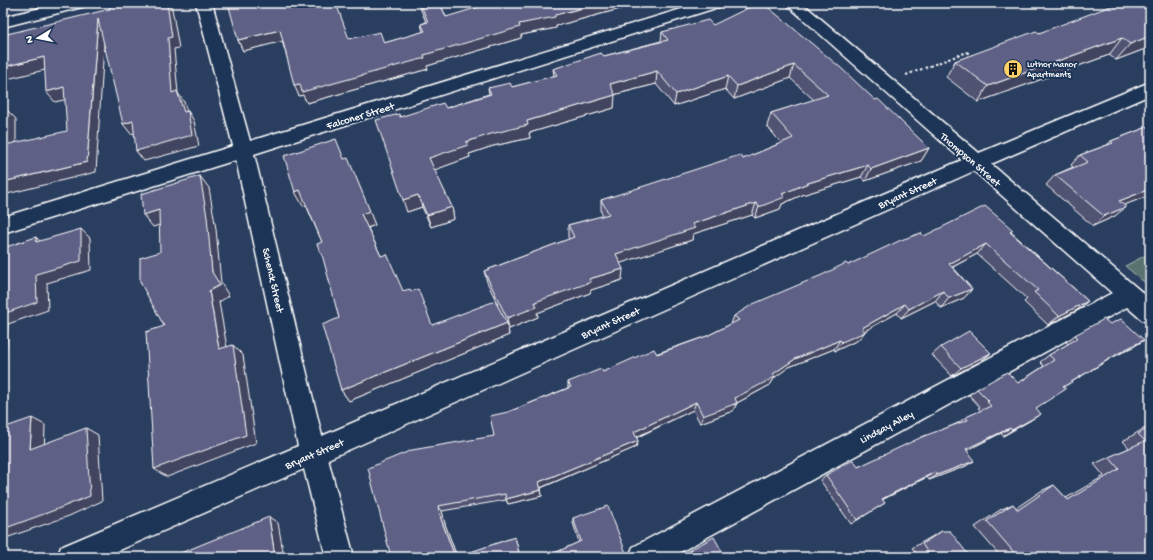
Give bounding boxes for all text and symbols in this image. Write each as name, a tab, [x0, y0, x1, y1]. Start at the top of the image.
north arrow	[18, 18, 58, 58]
text: N	[24, 35, 37, 44]
building icon: Luthor Manor Apartments	[1002, 58, 1024, 80]
place label: Luthor Manor Apartments	[1027, 60, 1077, 81]
street label: Falconer Street	[324, 100, 397, 133]
street label: Thompson Street	[936, 130, 1003, 191]
street label: Bryant Street	[876, 175, 940, 212]
street label: Schenck Street	[259, 247, 286, 316]
street label: Bryant Street	[579, 305, 643, 342]
street label: Lindsay Alley	[858, 408, 916, 447]
street label: Bryant Street	[283, 436, 347, 473]

